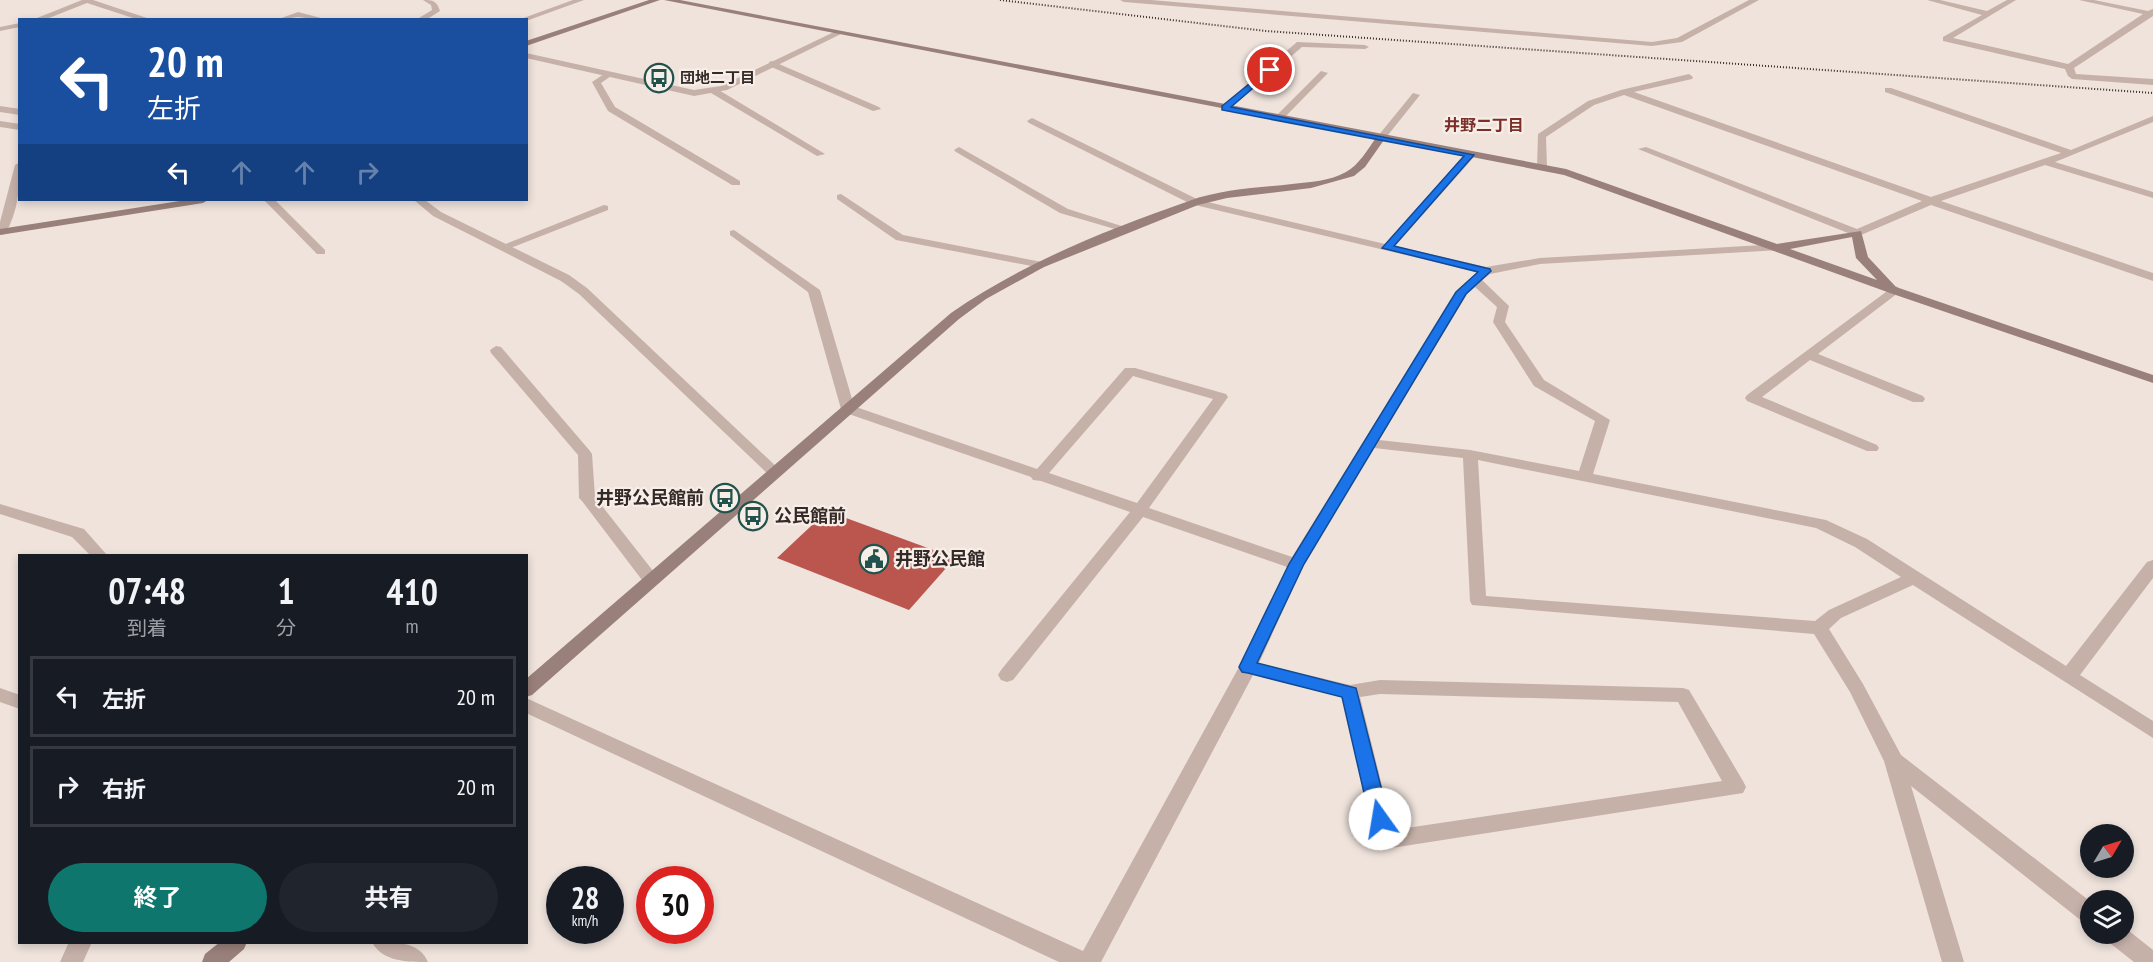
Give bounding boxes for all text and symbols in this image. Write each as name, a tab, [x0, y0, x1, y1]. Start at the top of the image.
text: 20 m	[147, 34, 224, 89]
icon: left	[48, 42, 126, 120]
pin	[1244, 44, 1295, 95]
icon: arrive	[1253, 53, 1286, 86]
bus stop icon: 団地二丁目	[643, 62, 675, 94]
place label: 団地二丁目	[680, 68, 755, 87]
text: 左折	[147, 91, 201, 125]
district label: 井野二丁目	[1444, 115, 1524, 135]
icon: left	[162, 156, 195, 189]
icon: ahead	[225, 156, 258, 189]
icon: ahead	[288, 156, 321, 189]
icon: right	[351, 156, 384, 189]
bus stop icon: 井野公民館前	[709, 482, 741, 514]
place label: 井野公民館前	[596, 486, 704, 509]
bus stop icon: 公民館前	[737, 500, 769, 532]
place label: 公民館前	[774, 504, 846, 527]
public building icon: 井野公民館	[858, 543, 890, 575]
place label: 井野公民館	[895, 547, 985, 570]
text: 07:48	[108, 567, 186, 614]
text: 1	[278, 567, 295, 614]
text: 410	[386, 568, 438, 615]
text: m	[406, 613, 419, 639]
text: 到着	[127, 615, 167, 641]
text: 分	[276, 615, 296, 641]
icon: left	[51, 680, 84, 713]
text: 20 m	[456, 683, 495, 711]
text: 左折	[102, 685, 146, 713]
icon: right	[51, 770, 84, 803]
text: 20 m	[456, 773, 495, 801]
text: 右折	[102, 775, 146, 803]
position arrow	[1348, 787, 1412, 851]
north arrow	[2080, 824, 2134, 878]
map controls	[2080, 824, 2134, 944]
button: 終了	[48, 863, 267, 932]
button: 共有	[279, 863, 498, 932]
speed limit sign: 30	[636, 866, 714, 944]
text: 28	[571, 878, 599, 917]
button: layers	[2080, 890, 2134, 944]
text: km/h	[572, 911, 598, 930]

